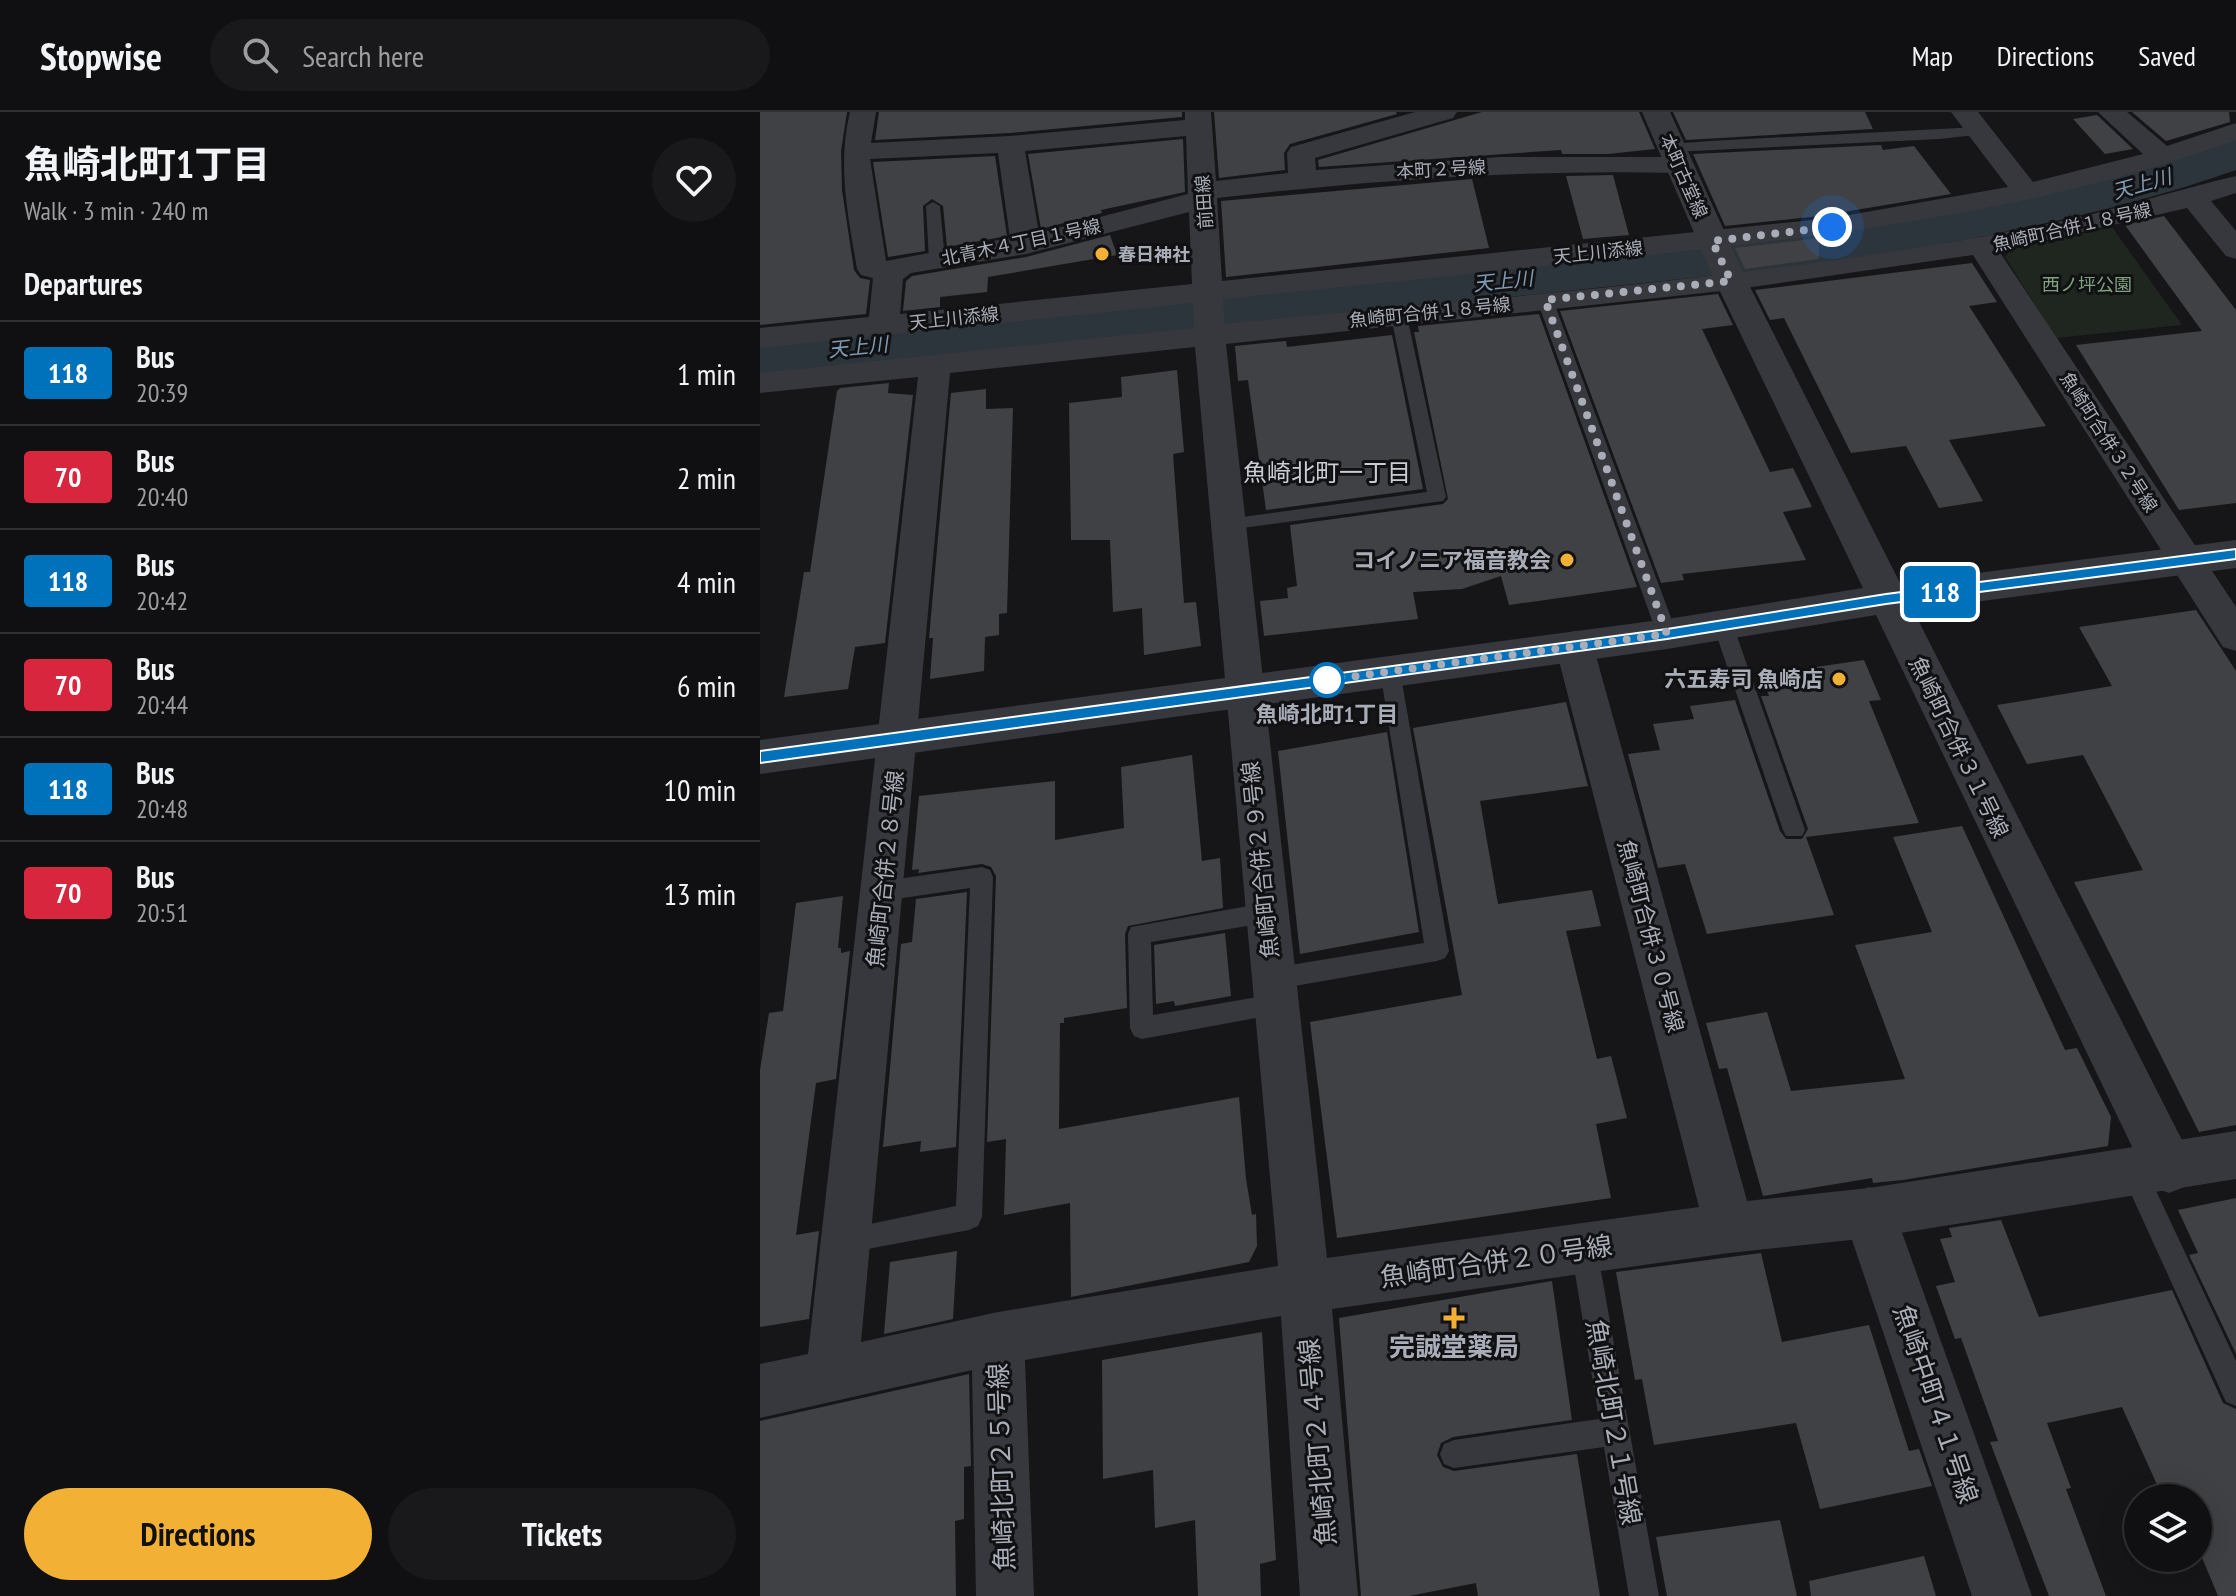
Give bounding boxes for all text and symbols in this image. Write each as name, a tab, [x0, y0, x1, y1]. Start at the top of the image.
search box	[210, 19, 770, 91]
text: Stopwise	[40, 31, 162, 80]
icon: search	[238, 33, 282, 77]
text: Search here	[302, 36, 424, 75]
text: Map	[1912, 37, 1953, 74]
text: Directions	[1997, 37, 2094, 74]
text: Saved	[2138, 37, 2196, 74]
street label: 本町古堂線	[1655, 130, 1713, 222]
button: heart	[652, 138, 736, 222]
text: 魚崎北町1丁目	[24, 139, 270, 188]
street label: 本町２号線	[1395, 155, 1487, 183]
water label: 天上川	[2110, 163, 2176, 205]
street label: 前田線	[1191, 174, 1217, 230]
text: Walk · 3 min · 240 m	[24, 194, 208, 227]
street label: 魚崎町合併１８号線	[1990, 198, 2154, 256]
your location	[1812, 207, 1852, 247]
street label: 北青木４丁目１号線	[939, 214, 1103, 270]
street label: 天上川添線	[1552, 236, 1644, 268]
place label: 春日神社	[1118, 243, 1190, 266]
marker: 春日神社	[1093, 245, 1111, 263]
text: Departures	[24, 264, 142, 303]
water label: 天上川	[1472, 265, 1536, 297]
park label: 西ノ坪公園	[2042, 273, 2132, 296]
street label: 魚崎町合併１８号線	[1348, 292, 1512, 332]
street label: 天上川添線	[908, 302, 1000, 334]
water label: 天上川	[827, 331, 891, 363]
text: Bus	[136, 337, 175, 376]
text: 118	[48, 354, 88, 391]
text: 1 min	[677, 354, 736, 393]
street label: 魚崎町合併３２号線	[2055, 368, 2163, 516]
text: 20:39	[136, 376, 188, 409]
text: Bus	[136, 441, 175, 480]
district label: 魚崎北町一丁目	[1243, 457, 1411, 488]
text: 70	[55, 458, 81, 495]
text: 2 min	[677, 458, 736, 497]
text: 20:40	[136, 480, 188, 513]
text: Bus	[136, 545, 175, 584]
place label: コイノニア福音教会	[1353, 546, 1551, 574]
marker: コイノニア福音教会	[1558, 551, 1576, 569]
text: 118	[48, 562, 88, 599]
text: 4 min	[677, 562, 736, 601]
line badge: 118	[1894, 566, 1986, 618]
text: 118	[1920, 573, 1960, 610]
text: 20:42	[136, 584, 188, 617]
text: Bus	[136, 649, 175, 688]
street label: 魚崎町合併３１号線	[1903, 652, 2015, 842]
marker: 魚崎北町1丁目	[1310, 663, 1344, 697]
place label: 六五寿司 魚崎店	[1664, 665, 1823, 693]
text: 70	[55, 666, 81, 703]
text: 6 min	[677, 666, 736, 705]
marker: 六五寿司 魚崎店	[1830, 670, 1848, 688]
text: 20:44	[136, 688, 188, 721]
place label: 魚崎北町1丁目	[1256, 700, 1398, 728]
text: Bus	[136, 753, 175, 792]
street label: 魚崎町合併２９号線	[1236, 760, 1284, 960]
street label: 魚崎町合併２８号線	[861, 769, 909, 969]
text: 118	[48, 770, 88, 807]
text: 10 min	[663, 770, 736, 809]
text: 20:48	[136, 792, 188, 825]
street label: 魚崎町合併３０号線	[1612, 837, 1690, 1035]
text: Bus	[136, 857, 175, 896]
text: 70	[55, 874, 81, 911]
text: 13 min	[663, 874, 736, 913]
text: 20:51	[136, 896, 188, 929]
street label: 魚崎町合併２０号線	[1378, 1228, 1614, 1294]
street label: 魚崎中町４１号線	[1887, 1300, 1985, 1508]
marker: 完誠堂薬局	[1445, 1309, 1463, 1327]
street label: 魚崎北町２１号線	[1580, 1317, 1648, 1527]
place label: 完誠堂薬局	[1389, 1330, 1519, 1363]
street label: 魚崎北町２４号線	[1291, 1337, 1343, 1547]
street label: 魚崎北町２５号線	[981, 1362, 1021, 1572]
map controls	[2124, 1484, 2212, 1572]
button: layers	[2124, 1484, 2212, 1572]
button: Directions	[24, 1488, 372, 1580]
button: Tickets	[388, 1488, 736, 1580]

